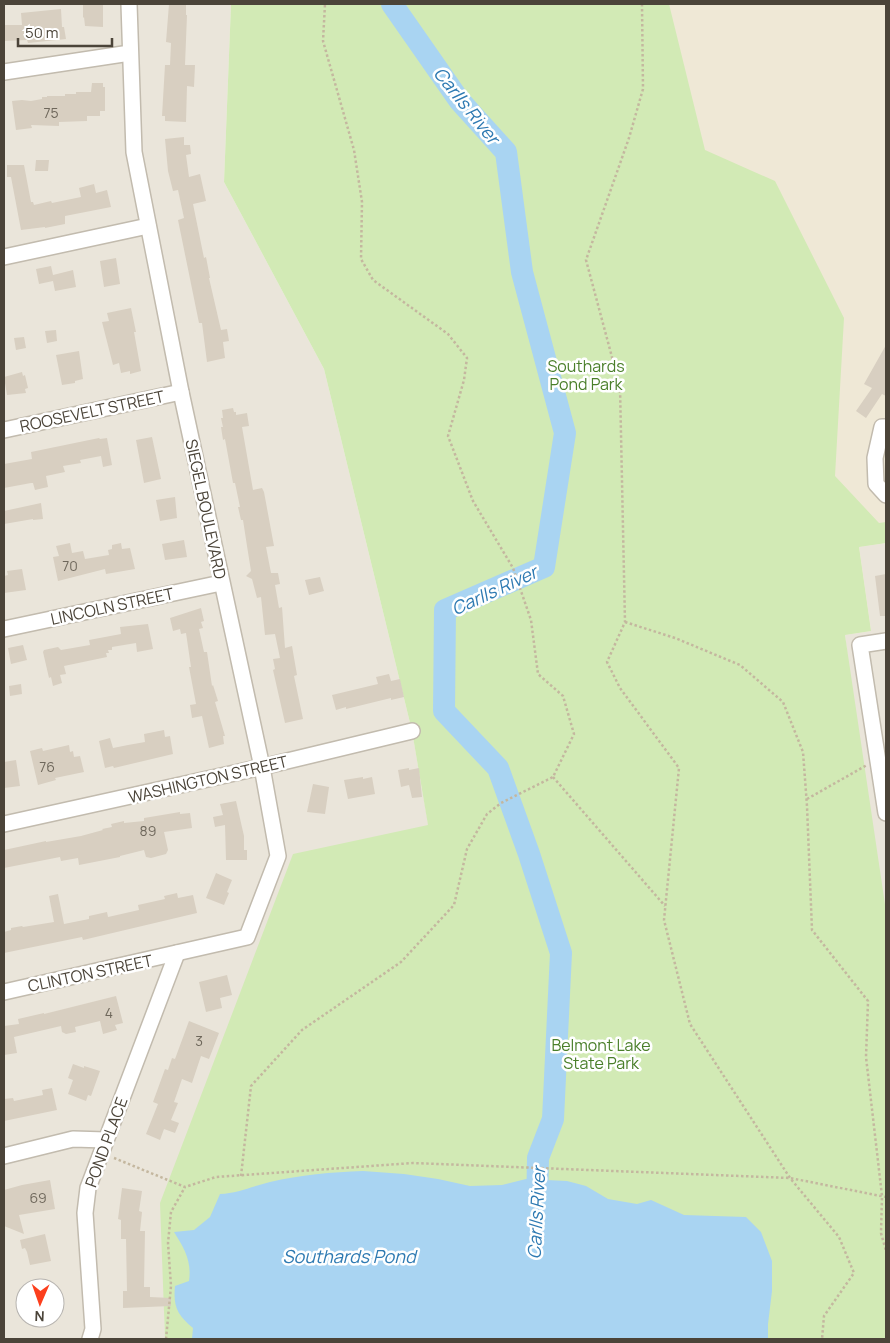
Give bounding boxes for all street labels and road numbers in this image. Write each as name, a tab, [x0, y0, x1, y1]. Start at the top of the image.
street label: ROOSEVELT STREET	[18, 385, 167, 437]
street label: SIEGEL BOULEVARD	[180, 437, 232, 581]
street label: LINCOLN STREET	[48, 582, 176, 630]
street label: WASHINGTON STREET	[126, 750, 290, 808]
street label: CLINTON STREET	[26, 949, 155, 997]
street label: POND PLACE	[80, 1094, 132, 1190]

